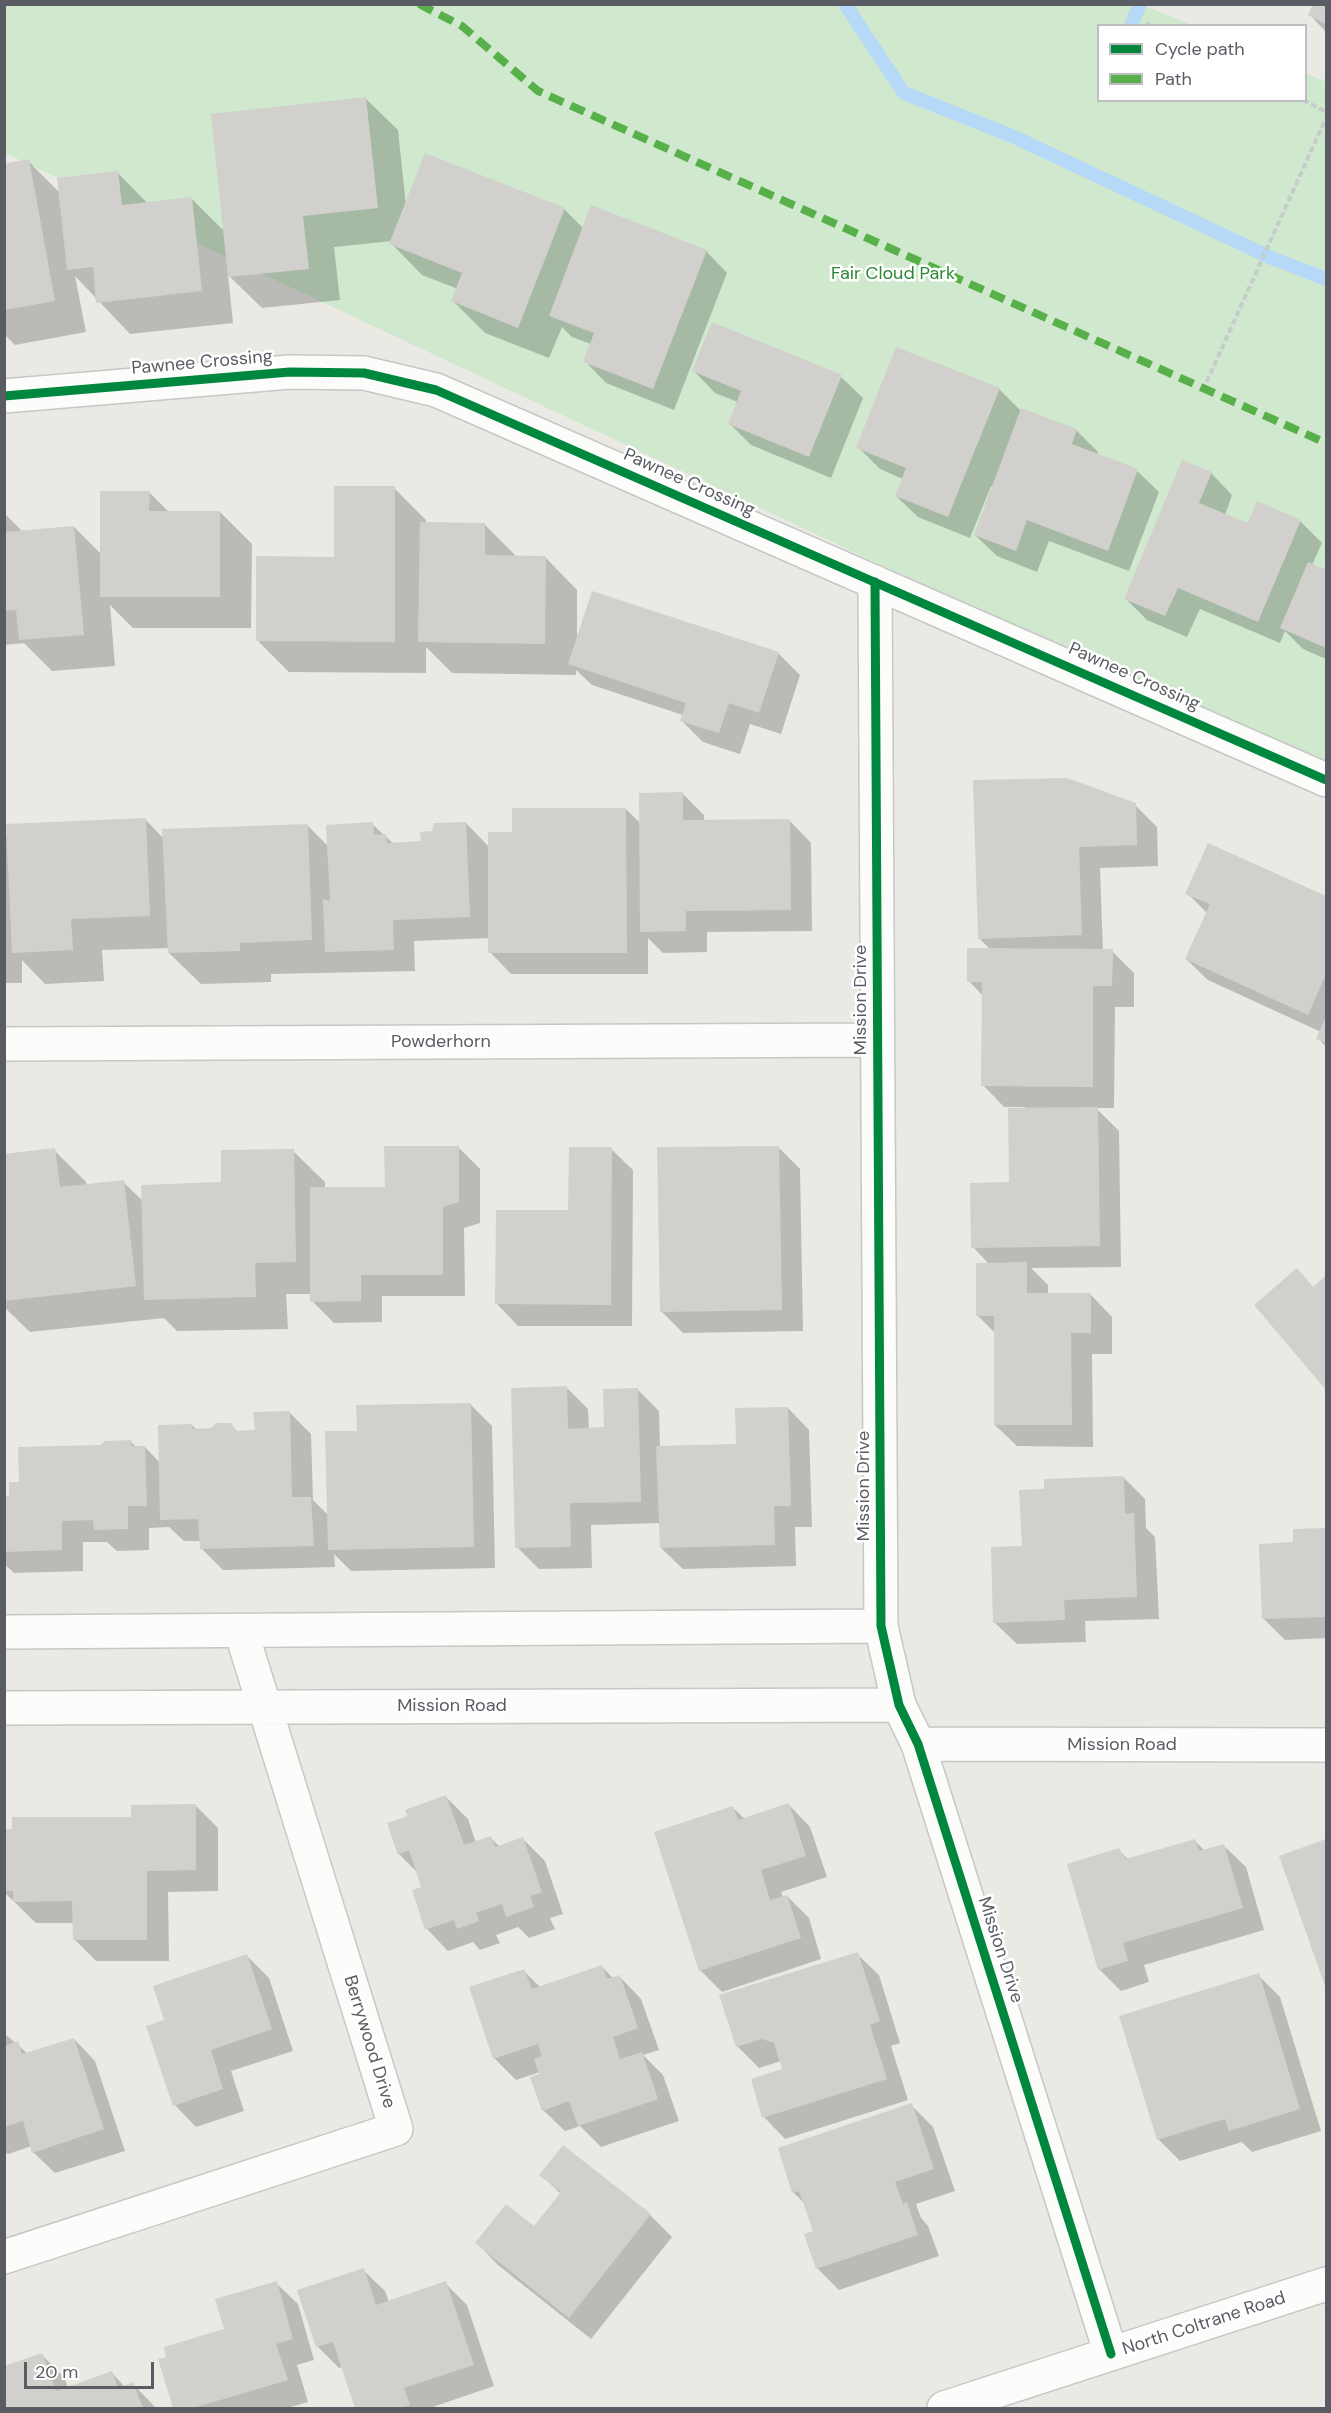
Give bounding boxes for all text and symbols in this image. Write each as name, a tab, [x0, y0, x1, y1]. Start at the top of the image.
legend	[1097, 24, 1307, 102]
text: Cycle path	[1155, 37, 1245, 61]
text: Path	[1155, 67, 1192, 91]
park label: Fair Cloud Park	[831, 263, 955, 285]
street label: Pawnee Crossing	[131, 346, 273, 380]
street label: Pawnee Crossing	[620, 444, 758, 522]
street label: Pawnee Crossing	[1065, 638, 1203, 716]
street label: Mission Drive	[850, 945, 872, 1055]
street label: Powderhorn	[391, 1031, 491, 1053]
street label: Mission Drive	[853, 1431, 875, 1541]
street label: Mission Road	[397, 1695, 507, 1717]
street label: Mission Road	[1067, 1734, 1177, 1756]
street label: Mission Drive	[973, 1894, 1027, 2006]
street label: Berrywood Drive	[339, 1973, 399, 2111]
street label: North Coltrane Road	[1120, 2287, 1288, 2361]
scale bar	[27, 2350, 158, 2388]
text: 20 m	[35, 2360, 78, 2384]

